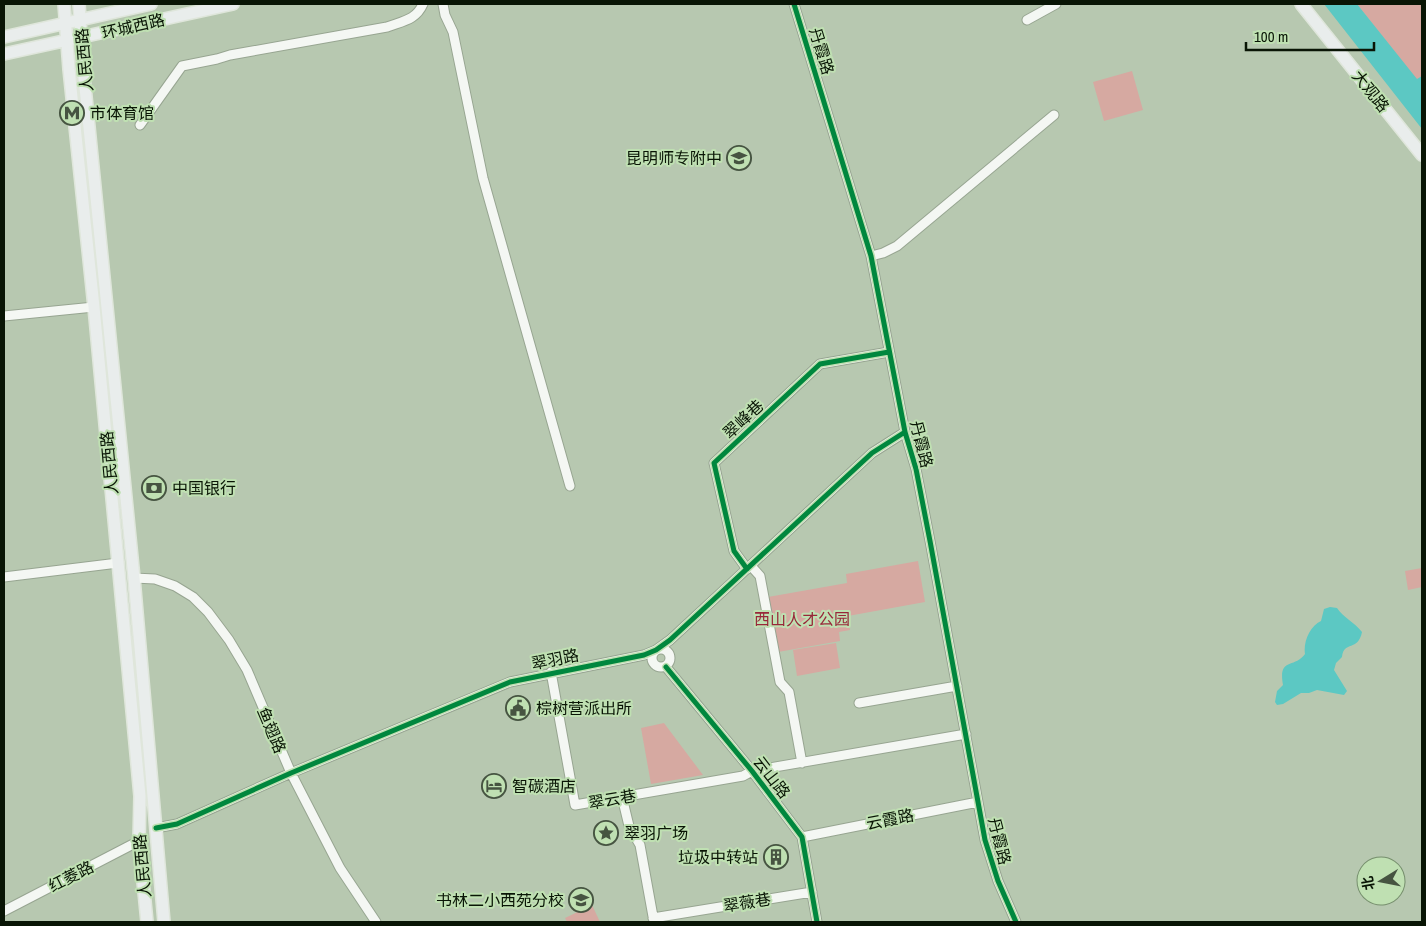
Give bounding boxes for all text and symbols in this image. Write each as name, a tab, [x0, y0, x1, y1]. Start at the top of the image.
street label: 环城西路	[99, 8, 167, 44]
scale bar	[1246, 20, 1374, 52]
street label: 丹霞路	[804, 25, 840, 77]
text: 100 m	[1254, 26, 1288, 47]
street label: 人民西路	[70, 27, 98, 93]
street label: 大观路	[1347, 65, 1395, 117]
metro station icon: 市体育馆	[59, 100, 85, 126]
place label: 市体育馆	[90, 102, 154, 124]
school or university icon: 昆明师专附中	[726, 145, 752, 171]
place label: 昆明师专附中	[626, 147, 722, 169]
street label: 翠峰巷	[718, 395, 768, 443]
street label: 丹霞路	[906, 418, 938, 470]
street label: 人民西路	[95, 430, 123, 496]
bank icon: 中国银行	[141, 475, 167, 501]
place label: 中国银行	[172, 477, 236, 499]
park label: 西山人才公园	[754, 608, 850, 630]
street label: 翠羽路	[529, 644, 581, 674]
public building icon: 棕树营派出所	[505, 695, 531, 721]
place label: 棕树营派出所	[536, 697, 632, 719]
street label: 鱼翅路	[252, 704, 292, 756]
street label: 云山路	[749, 751, 795, 803]
hotel icon: 智碳酒店	[481, 773, 507, 799]
place label: 智碳酒店	[512, 775, 576, 797]
street label: 翠云巷	[586, 784, 638, 814]
street label: 云霞路	[864, 804, 916, 834]
street label: 丹霞路	[984, 815, 1016, 867]
place icon: 翠羽广场	[593, 820, 619, 846]
place label: 翠羽广场	[624, 822, 688, 844]
street label: 人民西路	[128, 833, 156, 899]
building icon: 垃圾中转站	[763, 844, 789, 870]
place label: 垃圾中转站	[678, 846, 758, 868]
street label: 红菱路	[45, 855, 97, 897]
north arrow	[1356, 856, 1406, 906]
text: 北	[1358, 875, 1378, 892]
school or university icon: 书林二小西苑分校	[568, 887, 594, 913]
street label: 翠薇巷	[722, 887, 772, 917]
place label: 书林二小西苑分校	[436, 889, 564, 911]

